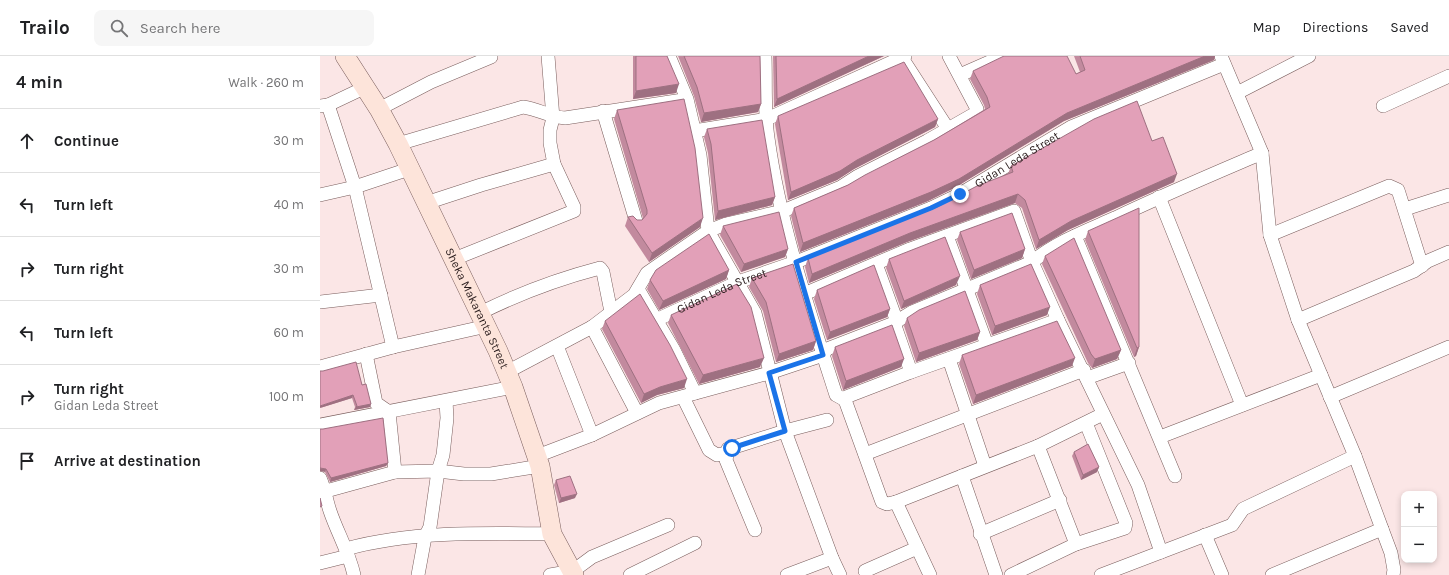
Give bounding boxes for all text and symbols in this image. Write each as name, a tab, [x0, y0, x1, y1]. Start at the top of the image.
search box	[94, 10, 374, 46]
text: Trailo	[20, 17, 70, 39]
icon: search	[108, 17, 130, 39]
text: Search here	[140, 19, 221, 37]
text: Map	[1253, 19, 1281, 36]
text: Directions	[1303, 19, 1368, 36]
text: Saved	[1390, 19, 1429, 36]
text: 4 min	[16, 72, 63, 92]
text: Walk · 260 m	[228, 75, 304, 90]
street label: Gidan Leda Street	[972, 128, 1062, 190]
icon: ahead	[16, 130, 38, 152]
text: Continue	[54, 132, 119, 150]
text: 30 m	[273, 133, 304, 148]
route end	[951, 185, 969, 203]
icon: left	[16, 194, 38, 216]
text: Turn left	[54, 196, 113, 214]
text: 40 m	[274, 197, 304, 212]
street label: Sheka Makaranta Street	[442, 245, 512, 371]
icon: right	[16, 258, 38, 280]
text: Turn right	[54, 260, 124, 278]
text: 30 m	[273, 261, 304, 276]
street label: Gidan Leda Street	[675, 265, 769, 316]
icon: left	[16, 322, 38, 344]
text: Turn left	[54, 324, 113, 342]
text: 60 m	[274, 325, 304, 340]
text: Turn right	[54, 380, 124, 398]
icon: right	[16, 386, 38, 408]
text: 100 m	[269, 389, 304, 404]
text: Gidan Leda Street	[54, 398, 158, 413]
route start	[723, 439, 741, 457]
icon: arrive	[16, 450, 38, 472]
text: Arrive at destination	[54, 452, 201, 470]
map controls	[1401, 491, 1437, 563]
button: +	[1401, 491, 1437, 527]
button: −	[1401, 527, 1437, 563]

